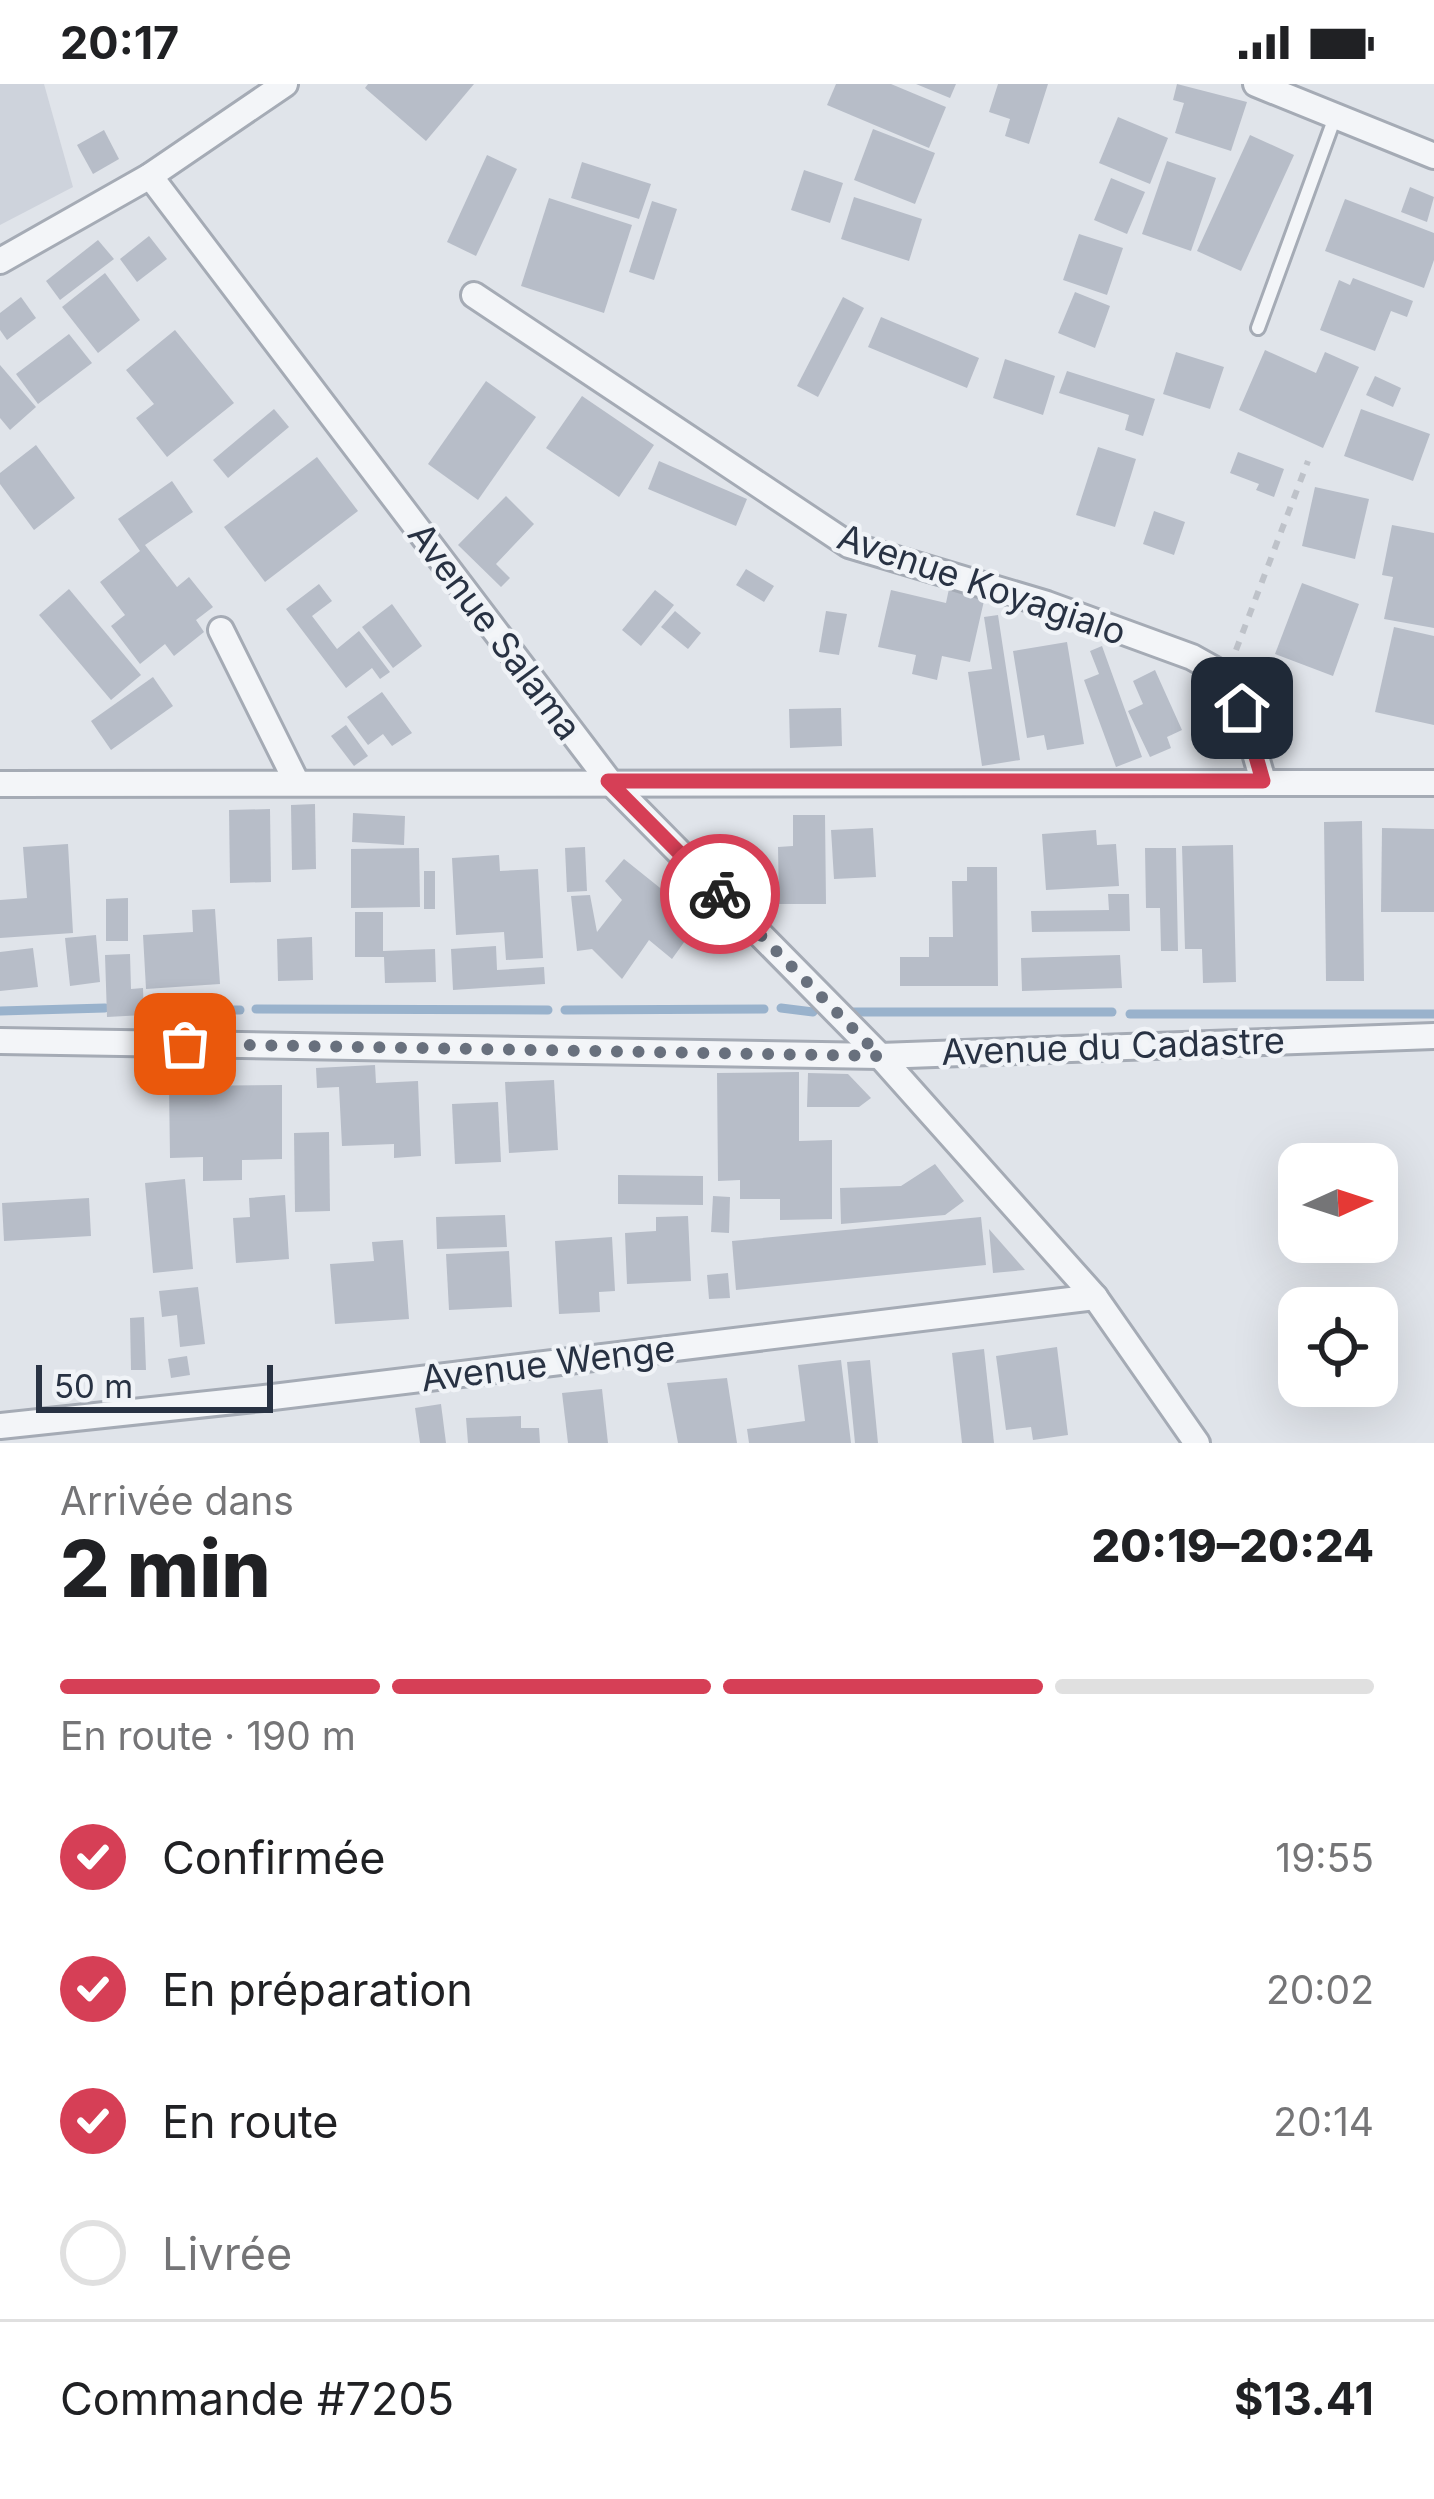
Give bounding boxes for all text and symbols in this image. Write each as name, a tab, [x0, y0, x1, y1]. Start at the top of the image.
text: 20:17	[60, 15, 179, 70]
street label: Avenue Salama	[399, 514, 591, 748]
street label: Avenue Koyagialo	[832, 514, 1132, 654]
pin	[1191, 657, 1293, 759]
icon: home	[1209, 675, 1275, 741]
courier	[660, 834, 780, 954]
icon: bike	[687, 861, 753, 927]
pin	[134, 993, 236, 1095]
icon: bag	[152, 1011, 218, 1077]
street label: Avenue du Cadastre	[941, 1018, 1285, 1074]
north arrow	[1278, 1143, 1398, 1263]
map controls	[1278, 1143, 1398, 1407]
button: locate	[1278, 1287, 1398, 1407]
street label: Avenue Wenge	[418, 1326, 678, 1400]
scale bar	[36, 1359, 273, 1412]
text: 50 m	[54, 1366, 133, 1406]
text: Arrivée dans	[60, 1477, 294, 1524]
text: 20:19–20:24	[1091, 1518, 1374, 1573]
text: 2 min	[60, 1521, 271, 1616]
text: En route · 190 m	[60, 1712, 356, 1759]
icon: check	[60, 1824, 126, 1890]
text: Confirmée	[162, 1830, 386, 1885]
text: 19:55	[1275, 1834, 1374, 1881]
icon: check	[60, 1956, 126, 2022]
text: En préparation	[162, 1962, 473, 2017]
text: 20:02	[1266, 1966, 1374, 2013]
icon: check	[60, 2088, 126, 2154]
text: En route	[162, 2094, 339, 2149]
text: 20:14	[1273, 2098, 1374, 2145]
text: Livrée	[162, 2226, 292, 2281]
text: Commande #7205	[60, 2371, 454, 2426]
text: $13.41	[1234, 2371, 1374, 2426]

